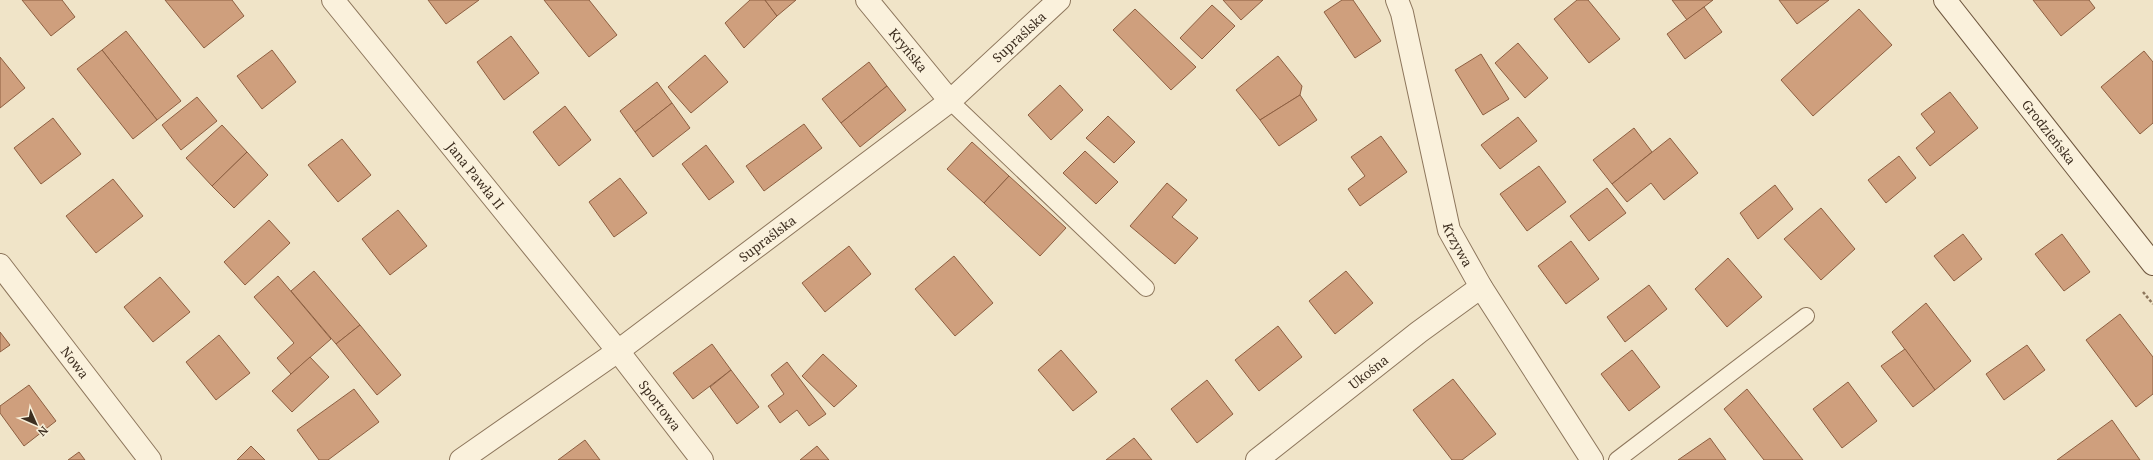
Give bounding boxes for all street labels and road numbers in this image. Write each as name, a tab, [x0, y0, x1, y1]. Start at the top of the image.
street label: Supraślska	[988, 7, 1050, 66]
street label: Kryńska	[885, 24, 932, 76]
street label: Grodzieńska	[2018, 96, 2080, 168]
street label: Jana Pawła II	[442, 137, 508, 213]
street label: Supraślska	[735, 211, 800, 266]
street label: Krzywa	[1439, 221, 1477, 270]
street label: Nowa	[57, 343, 93, 382]
street label: Ukośna	[1345, 351, 1392, 393]
street label: Sportowa	[635, 377, 685, 435]

